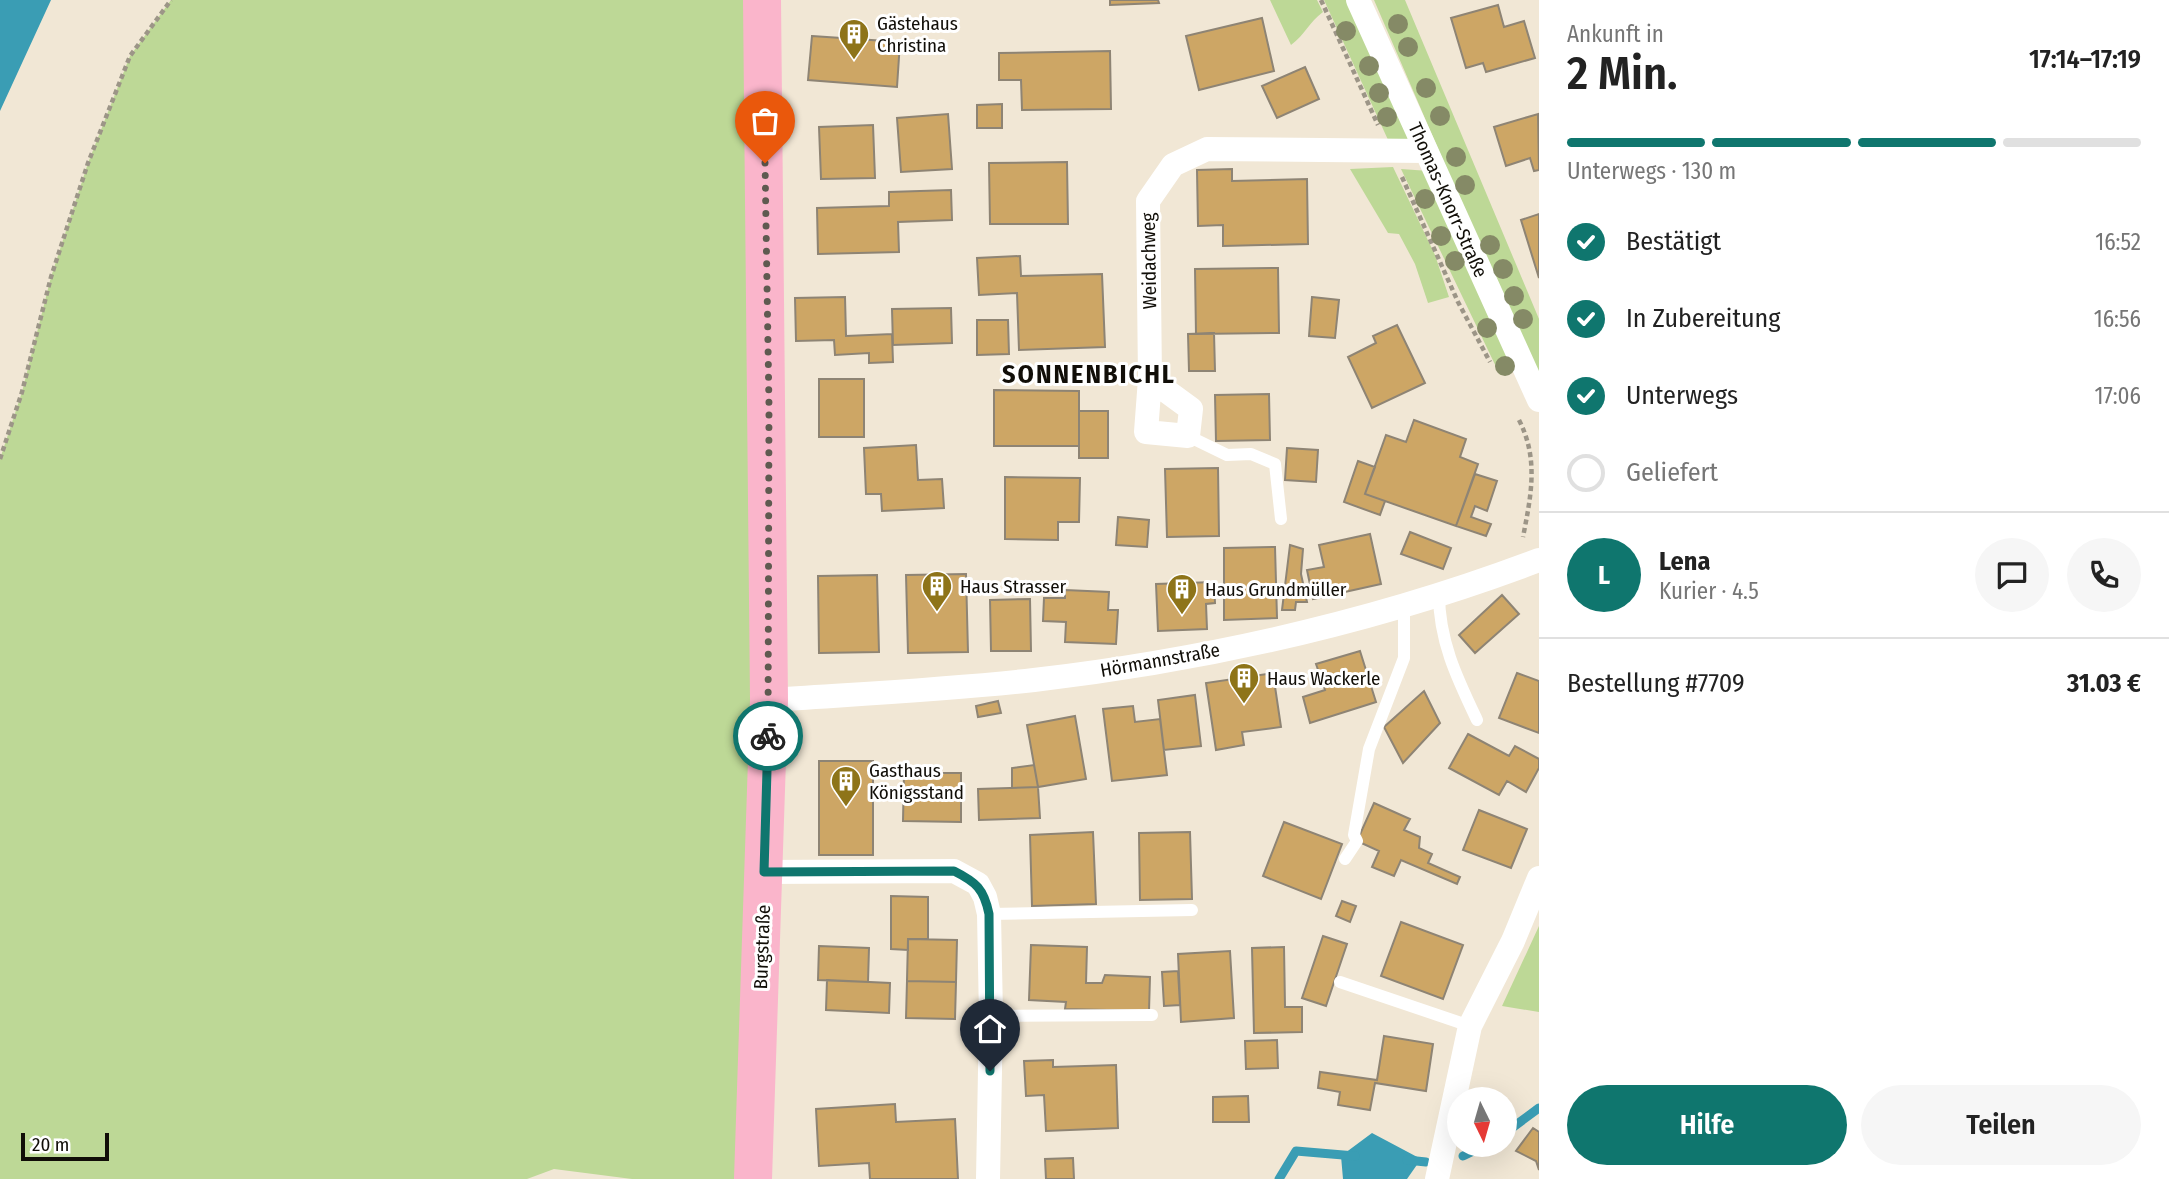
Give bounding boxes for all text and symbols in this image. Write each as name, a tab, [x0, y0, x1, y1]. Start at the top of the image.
place label: Gästehaus Christina	[877, 12, 958, 57]
building icon: Gästehaus Christina	[837, 17, 871, 61]
text: Ankunft in	[1567, 20, 1664, 48]
text: 17:14–17:19	[2029, 44, 2141, 75]
text: 2 Min.	[1567, 46, 1677, 101]
pin	[735, 91, 795, 163]
icon: bag	[746, 102, 784, 140]
street label: Thomas-Knorr-Straße	[1404, 119, 1492, 281]
text: Unterwegs · 130 m	[1567, 157, 1736, 185]
street label: Weidachweg	[1137, 212, 1161, 310]
icon: check	[1567, 223, 1605, 261]
text: Bestätigt	[1626, 226, 1721, 257]
text: 16:52	[2095, 228, 2141, 256]
icon: check	[1567, 300, 1605, 338]
text: In Zubereitung	[1626, 303, 1780, 334]
text: 16:56	[2094, 305, 2141, 333]
district label: SONNENBICHL	[1002, 359, 1176, 390]
icon: check	[1567, 377, 1605, 415]
text: Unterwegs	[1626, 380, 1738, 411]
text: 17:06	[2094, 382, 2141, 410]
text: Geliefert	[1626, 457, 1718, 488]
button: chat	[1975, 538, 2049, 612]
button: phone	[2067, 538, 2141, 612]
text: Lena	[1659, 546, 1710, 577]
text: L	[1598, 560, 1610, 591]
building icon: Haus Strasser	[920, 569, 954, 613]
building icon: Haus Grundmüller	[1165, 572, 1199, 616]
place label: Haus Strasser	[960, 575, 1067, 598]
text: Kurier · 4.5	[1659, 577, 1759, 605]
place label: Haus Grundmüller	[1205, 578, 1347, 601]
street label: Hörmannstraße	[1098, 638, 1222, 682]
building icon: Haus Wackerle	[1227, 661, 1261, 705]
place label: Haus Wackerle	[1267, 667, 1380, 690]
text: Bestellung #7709	[1567, 668, 1745, 699]
text: 31.03 €	[2067, 668, 2141, 699]
courier	[733, 701, 803, 771]
icon: bike	[749, 717, 787, 755]
place label: Gasthaus Königsstand	[869, 759, 964, 804]
building icon: Gasthaus Königsstand	[829, 764, 863, 808]
street label: Burgstraße	[749, 904, 775, 990]
pin	[960, 999, 1020, 1071]
icon: home	[971, 1010, 1009, 1048]
button: Hilfe	[1567, 1085, 1847, 1165]
button: Teilen	[1861, 1085, 2141, 1165]
north arrow	[1447, 1087, 1517, 1157]
map controls	[1447, 1087, 1517, 1157]
scale bar	[21, 1130, 108, 1162]
text: 20 m	[32, 1133, 69, 1156]

